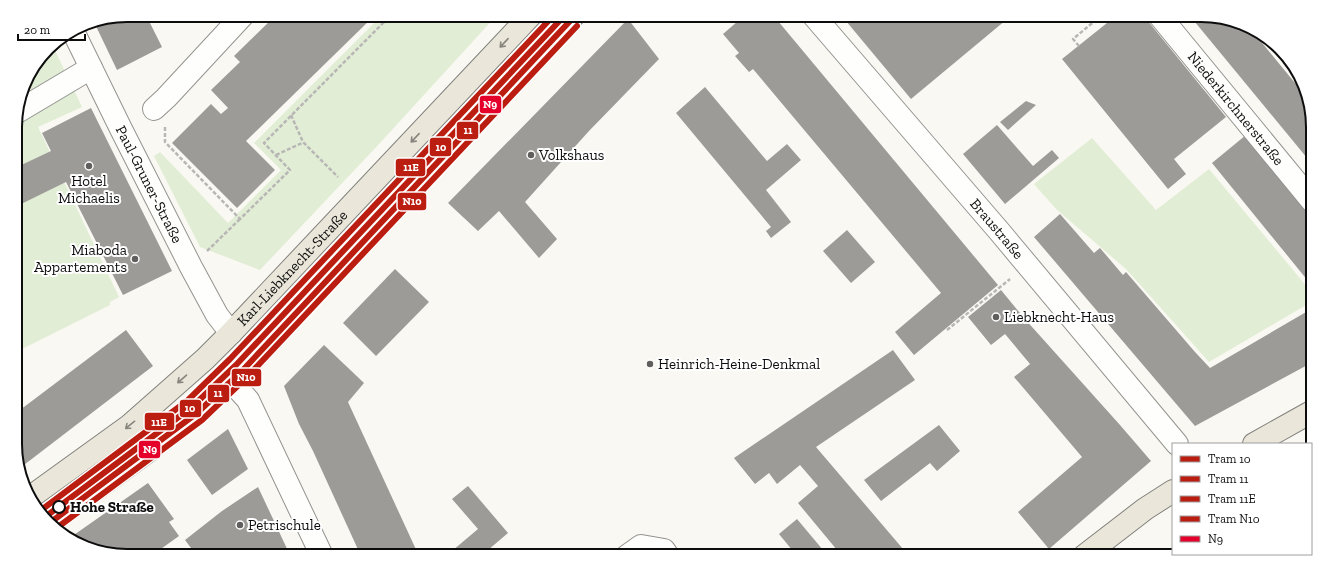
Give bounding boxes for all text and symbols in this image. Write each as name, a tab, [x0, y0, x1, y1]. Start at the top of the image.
scale bar	[18, 16, 85, 42]
text: 20 m	[24, 23, 51, 37]
one-way arrow	[500, 38, 509, 49]
street label: Niederkirchnerstraße	[1184, 48, 1288, 169]
line badge: N9	[479, 95, 502, 114]
text: N9	[483, 98, 497, 111]
line badge: 11	[456, 121, 479, 140]
street label: Paul-Gruner-Straße	[112, 122, 186, 246]
text: 11	[464, 124, 473, 137]
one-way arrow	[411, 133, 420, 143]
line badge: 10	[429, 137, 452, 157]
text: 10	[436, 141, 446, 154]
place label: Volkshaus	[538, 146, 604, 164]
marker: Volkshaus	[526, 150, 536, 160]
line badge: 11E	[395, 158, 426, 177]
marker: Hotel Michaelis	[84, 161, 94, 171]
text: 11E	[403, 161, 419, 174]
place label: Hotel Michaelis	[58, 172, 120, 207]
line badge: N10	[397, 192, 427, 211]
text: N10	[402, 195, 422, 208]
street label: Braustraße	[966, 195, 1028, 263]
street label: Karl-Liebknecht-Straße	[233, 206, 351, 330]
place label: Miaboda Appartements	[34, 241, 127, 276]
marker: Miaboda Appartements	[130, 254, 140, 264]
place label: Liebknecht-Haus	[1004, 308, 1114, 326]
marker: Liebknecht-Haus	[991, 312, 1001, 322]
place label: Heinrich-Heine-Denkmal	[658, 355, 820, 373]
marker: Heinrich-Heine-Denkmal	[645, 359, 655, 369]
line badge: N10	[231, 368, 262, 387]
text: N10	[236, 371, 256, 384]
one-way arrow	[177, 375, 187, 384]
line badge: 11	[207, 384, 230, 403]
text: 11	[214, 387, 223, 400]
line badge: 10	[179, 399, 202, 418]
text: 10	[185, 402, 195, 415]
line badge: 11E	[144, 412, 175, 431]
text: 11E	[151, 416, 167, 429]
one-way arrow	[124, 421, 135, 429]
line badge: N9	[138, 440, 161, 459]
text: N9	[143, 443, 157, 456]
legend	[1172, 443, 1312, 555]
text: Tram 10	[1208, 452, 1251, 466]
text: Tram 11	[1208, 472, 1249, 486]
text: Tram 11E	[1208, 492, 1255, 506]
place label: Hohe Straße	[70, 498, 154, 516]
marker: Hohe Straße	[52, 500, 66, 514]
text: Tram N10	[1208, 512, 1260, 526]
place label: Petrischule	[248, 516, 321, 534]
marker: Petrischule	[235, 520, 245, 530]
text: N9	[1208, 532, 1223, 546]

